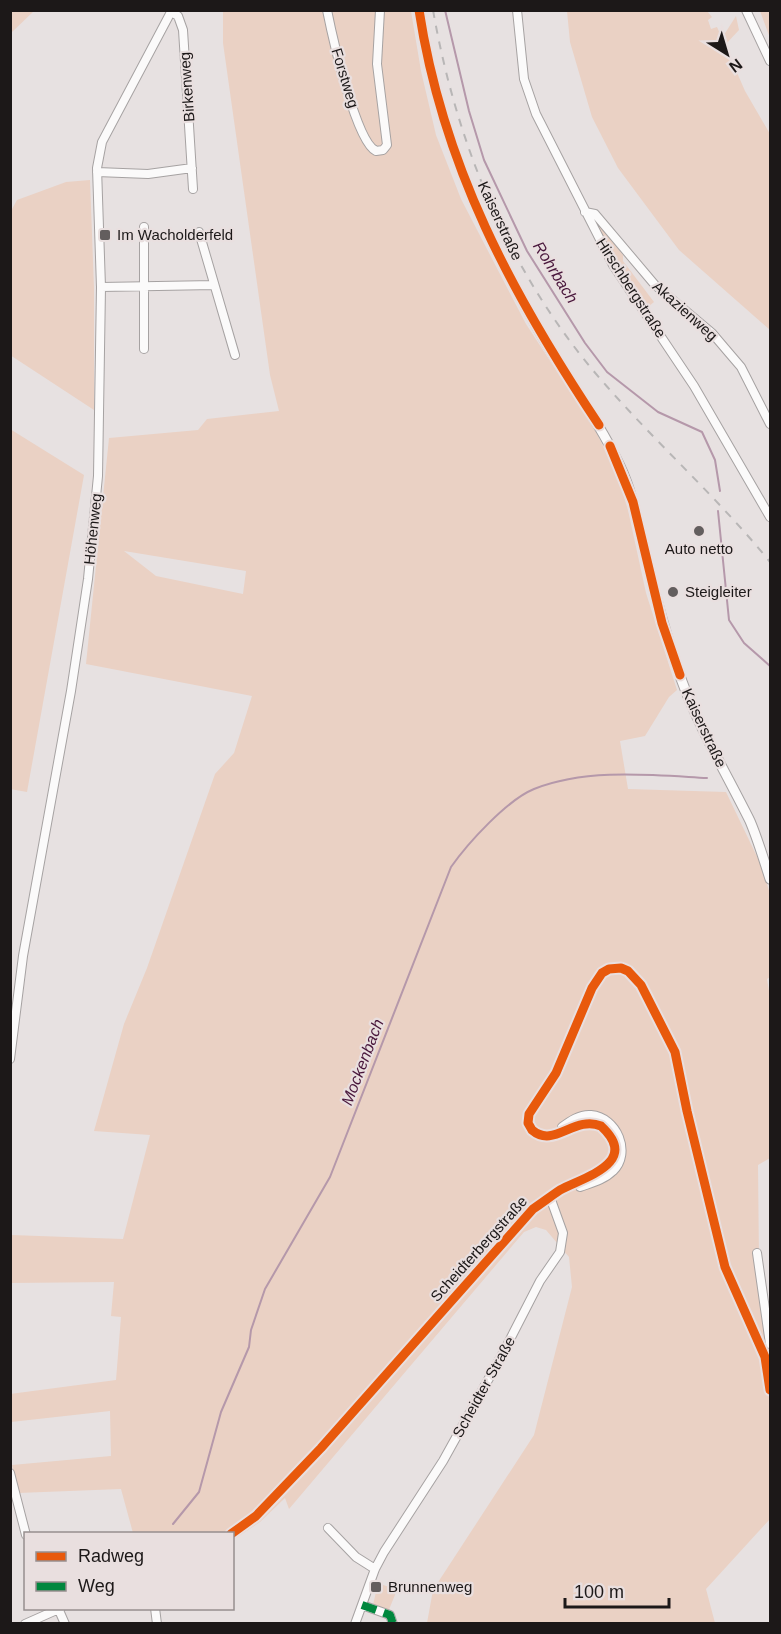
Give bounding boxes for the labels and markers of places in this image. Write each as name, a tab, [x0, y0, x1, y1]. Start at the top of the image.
place label: Im Wacholderfeld	[117, 226, 233, 243]
marker: Im Wacholderfeld	[98, 228, 112, 242]
marker: Auto netto	[692, 524, 706, 538]
place label: Auto netto	[665, 540, 733, 557]
place label: Steigleiter	[685, 583, 752, 600]
marker: Steigleiter	[666, 585, 680, 599]
place label: Brunnenweg	[388, 1578, 472, 1595]
marker: Brunnenweg	[369, 1580, 383, 1594]

